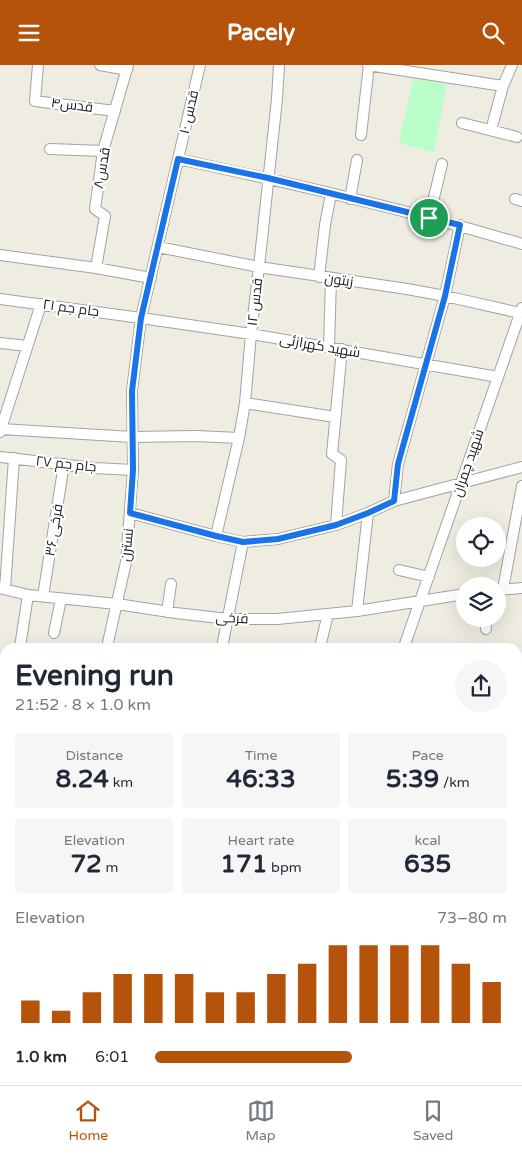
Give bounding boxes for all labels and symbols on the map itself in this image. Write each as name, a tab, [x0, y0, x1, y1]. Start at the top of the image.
street label: قدس ۱۰	[176, 88, 202, 136]
street label: قدس۴	[50, 94, 94, 116]
street label: قدس۸	[90, 146, 114, 190]
pin	[408, 197, 450, 239]
street label: زیتون	[323, 270, 355, 290]
street label: قدس ۱۲	[244, 277, 266, 327]
street label: جام جم ۲۱	[42, 296, 100, 321]
street label: شهید کهرازئی	[278, 331, 362, 361]
street label: شهید چمران	[448, 427, 488, 499]
street label: جام جم ۲۷	[35, 452, 97, 477]
street label: فرخی ۳۶	[41, 503, 67, 557]
street label: نسترن	[117, 527, 137, 563]
street label: فرخی	[215, 609, 249, 627]

